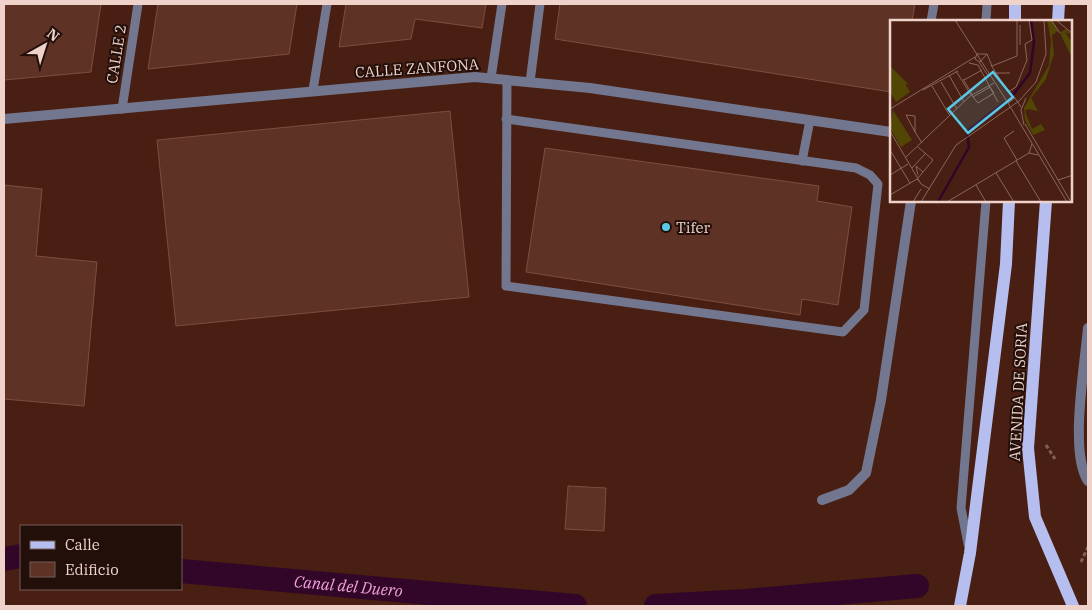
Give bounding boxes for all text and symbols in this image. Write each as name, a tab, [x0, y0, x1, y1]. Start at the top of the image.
north arrow	[20, 20, 70, 70]
inset map	[890, 20, 1072, 202]
street label: CALLE 2	[102, 23, 130, 85]
text: N	[43, 24, 63, 45]
street label: CALLE ZANFONA	[355, 54, 480, 82]
place label: Tifer	[676, 218, 711, 237]
marker: Tifer	[660, 221, 672, 233]
street label: AVENIDA DE SORIA	[1005, 322, 1031, 462]
legend	[20, 525, 182, 590]
text: Calle	[65, 535, 100, 554]
text: Edificio	[65, 560, 119, 579]
water label: Canal del Duero	[293, 571, 404, 601]

